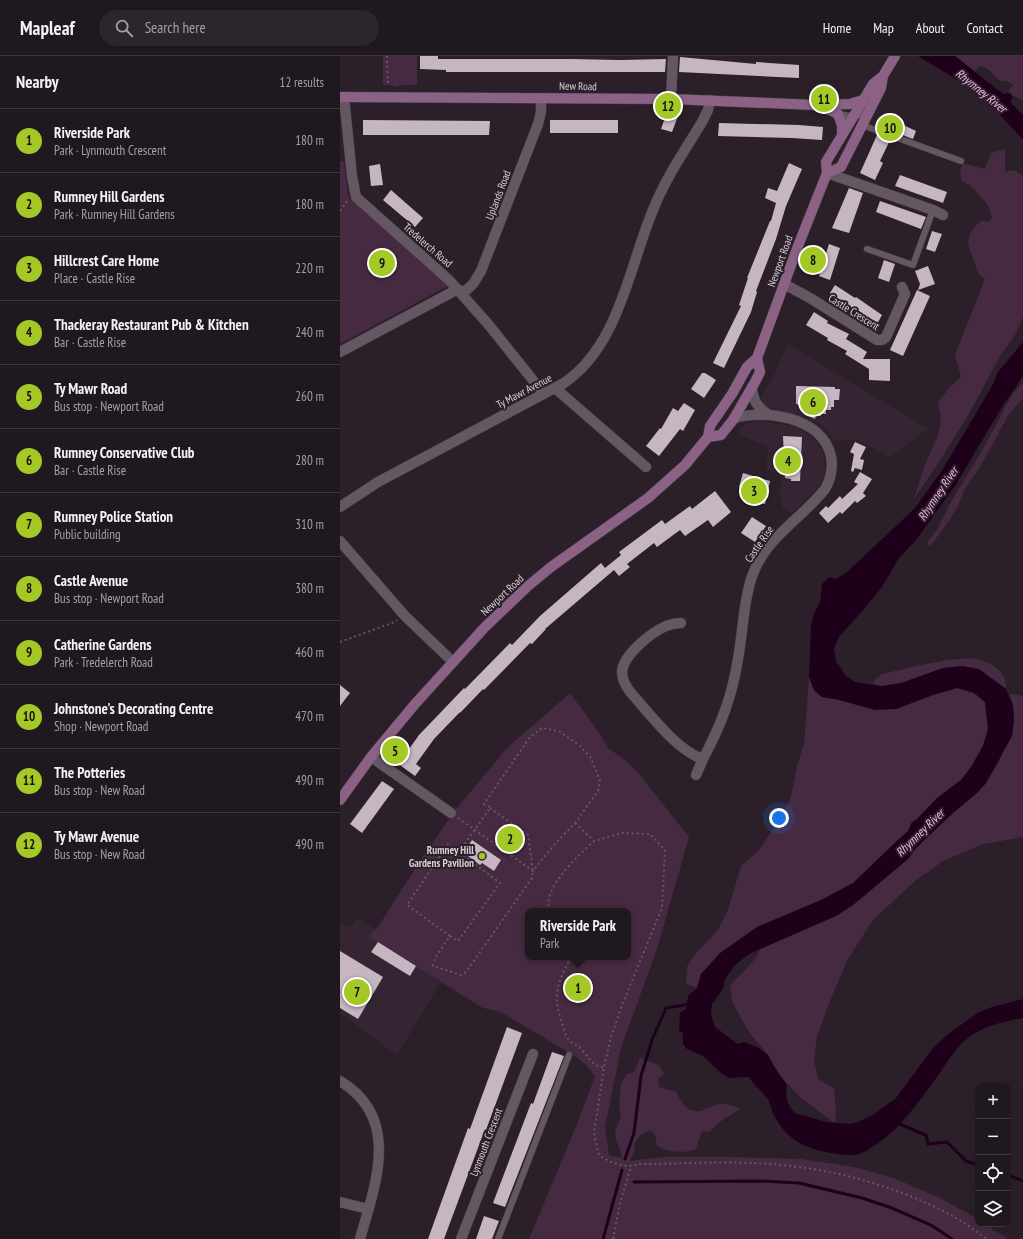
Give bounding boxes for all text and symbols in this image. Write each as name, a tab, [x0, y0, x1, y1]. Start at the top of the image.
search box	[99, 10, 379, 46]
text: Mapleaf	[20, 16, 75, 40]
icon: search	[113, 17, 135, 39]
text: Search here	[145, 18, 206, 37]
text: Home	[823, 19, 851, 37]
text: Map	[873, 19, 894, 37]
text: About	[916, 19, 945, 37]
text: Contact	[967, 19, 1003, 37]
water label: Rhymney River	[953, 65, 1011, 117]
text: Nearby	[16, 71, 59, 93]
text: 12 results	[280, 74, 324, 91]
street label: New Road	[559, 79, 597, 93]
pin: 11	[811, 84, 837, 114]
pin: 12	[655, 91, 681, 121]
pin: 10	[877, 113, 903, 143]
text: Riverside Park	[54, 123, 130, 142]
text: 1	[26, 132, 32, 149]
text: 180 m	[295, 132, 324, 149]
text: Park · Lynmouth Crescent	[54, 142, 166, 159]
street label: Uplands Road	[482, 168, 514, 222]
text: Rumney Hill Gardens	[54, 187, 165, 206]
text: 2	[26, 196, 32, 213]
text: 180 m	[295, 196, 324, 213]
text: Park · Rumney Hill Gardens	[54, 206, 175, 223]
street label: Tredelerch Road	[400, 220, 456, 270]
street label: Newport Road	[764, 233, 796, 289]
pin: 8	[800, 245, 826, 275]
pin: 9	[369, 248, 395, 278]
text: Hillcrest Care Home	[54, 251, 159, 270]
text: 3	[26, 260, 32, 277]
text: 220 m	[295, 260, 324, 277]
text: Place · Castle Rise	[54, 270, 135, 287]
street label: Castle Crescent	[826, 291, 882, 333]
text: Thackeray Restaurant Pub & Kitchen	[54, 315, 249, 334]
text: 4	[26, 324, 32, 341]
text: 240 m	[295, 324, 324, 341]
text: Bar · Castle Rise	[54, 334, 126, 351]
street label: Ty Mawr Avenue	[494, 370, 554, 411]
text: Ty Mawr Road	[54, 379, 127, 398]
pin: 6	[800, 387, 826, 417]
text: 5	[26, 388, 32, 405]
text: 260 m	[295, 388, 324, 405]
text: Bus stop · Newport Road	[54, 398, 164, 415]
text: Rumney Conservative Club	[54, 443, 195, 462]
pin: 4	[775, 446, 801, 476]
text: 6	[26, 452, 32, 469]
text: 280 m	[295, 452, 324, 469]
text: Bar · Castle Rise	[54, 462, 126, 479]
water label: Rhymney River	[914, 463, 962, 523]
pin: 3	[741, 476, 767, 506]
text: Rumney Police Station	[54, 507, 173, 526]
text: 7	[26, 516, 32, 533]
text: 310 m	[295, 516, 324, 533]
street label: Castle Rise	[741, 523, 777, 565]
text: Public building	[54, 526, 121, 543]
text: Castle Avenue	[54, 571, 128, 590]
street label: Newport Road	[478, 571, 527, 618]
text: 8	[26, 580, 32, 597]
text: 380 m	[295, 580, 324, 597]
text: Bus stop · Newport Road	[54, 590, 164, 607]
text: Catherine Gardens	[54, 635, 151, 654]
text: 9	[26, 644, 32, 661]
text: 460 m	[295, 644, 324, 661]
text: Park · Tredelerch Road	[54, 654, 153, 671]
text: Johnstone's Decorating Centre	[54, 699, 213, 718]
text: 10	[23, 708, 35, 725]
text: 470 m	[295, 708, 324, 725]
text: Shop · Newport Road	[54, 718, 148, 735]
pin: 5	[382, 736, 408, 766]
text: The Potteries	[54, 763, 125, 782]
text: 11	[23, 772, 35, 789]
text: 490 m	[295, 772, 324, 789]
text: Bus stop · New Road	[54, 782, 145, 799]
water label: Rhymney River	[892, 805, 948, 859]
your location	[769, 808, 789, 828]
pin: 2	[497, 824, 523, 854]
text: Ty Mawr Avenue	[54, 827, 139, 846]
text: 12	[23, 836, 35, 853]
text: 490 m	[295, 836, 324, 853]
place label: Rumney Hill Gardens Pavilion	[409, 843, 474, 870]
text: Bus stop · New Road	[54, 846, 145, 863]
marker: Rumney Hill Gardens Pavilion	[477, 851, 487, 861]
popup	[525, 908, 631, 960]
text: Riverside Park	[540, 916, 616, 935]
text: Park	[540, 935, 559, 952]
pin: 1	[565, 973, 591, 1003]
pin: 7	[344, 977, 370, 1007]
map controls	[975, 1083, 1011, 1227]
button: +	[975, 1083, 1011, 1119]
street label: Lynmouth Crescent	[467, 1106, 505, 1178]
button: −	[975, 1119, 1011, 1155]
button: locate	[975, 1155, 1011, 1191]
button: layers	[975, 1191, 1011, 1227]

